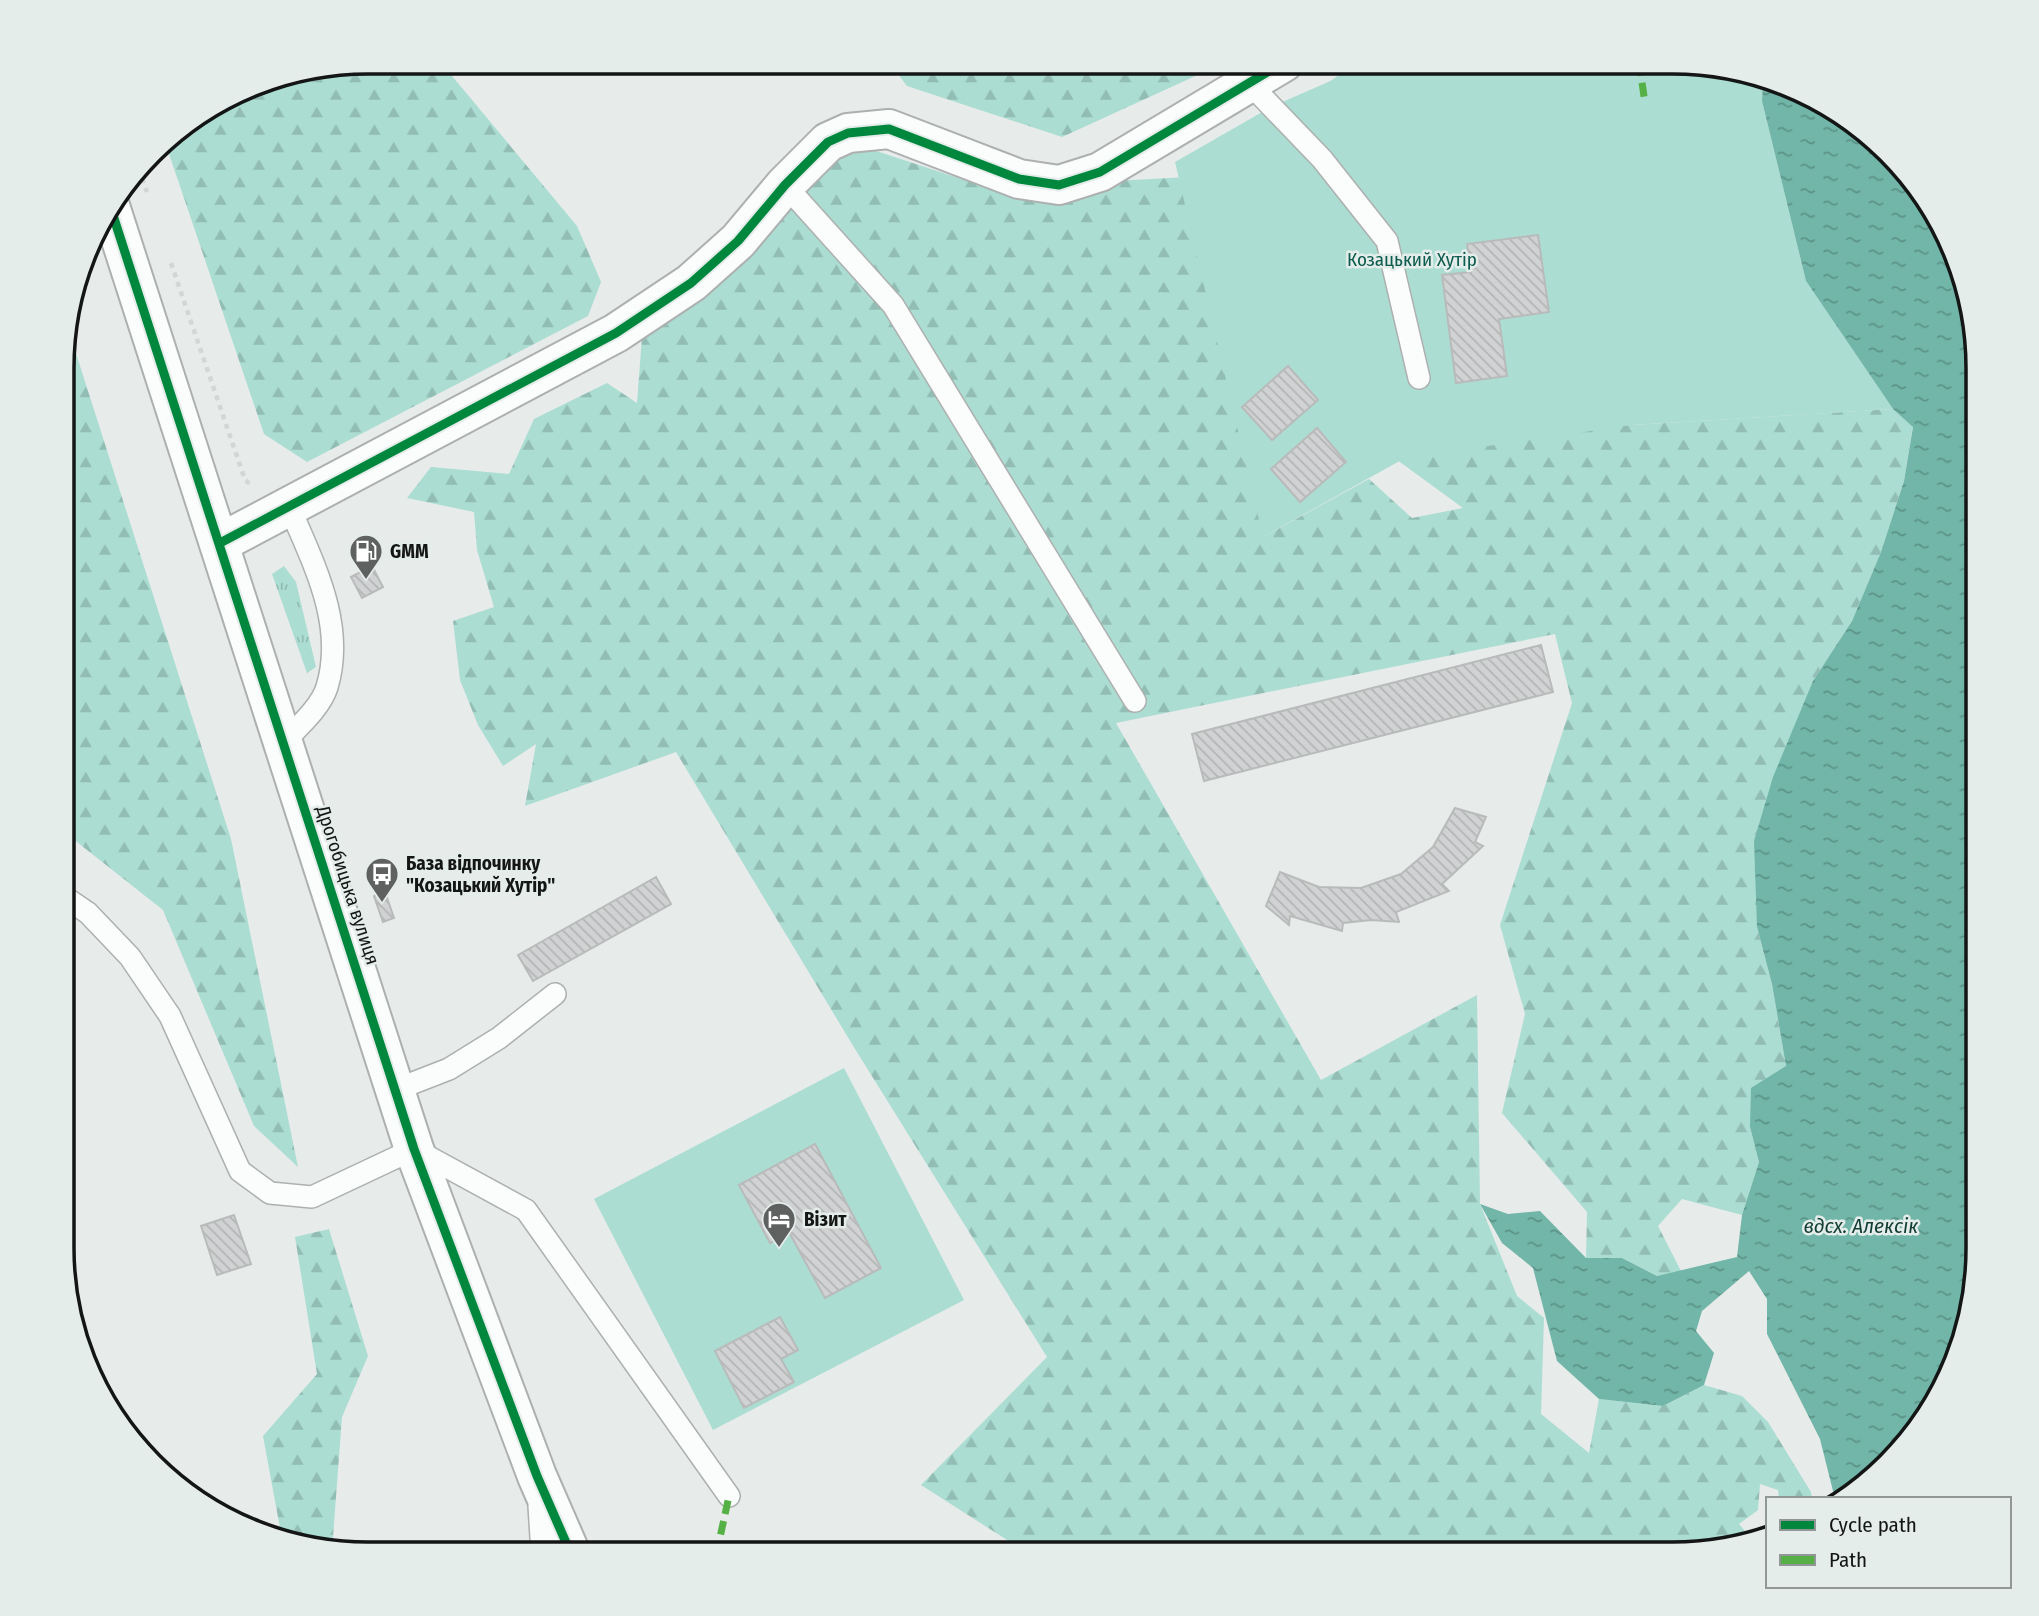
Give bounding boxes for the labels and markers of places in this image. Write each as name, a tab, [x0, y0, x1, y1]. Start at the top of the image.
fuel station icon: GMM	[347, 532, 385, 581]
place label: GMM	[390, 540, 429, 563]
place label: База відпочинку "Козацький Хутір"	[406, 852, 555, 897]
bus stop icon: База відпочинку "Козацький Хутір"	[363, 855, 401, 904]
hotel icon: Візит	[760, 1200, 798, 1249]
place label: Візит	[804, 1208, 847, 1231]

